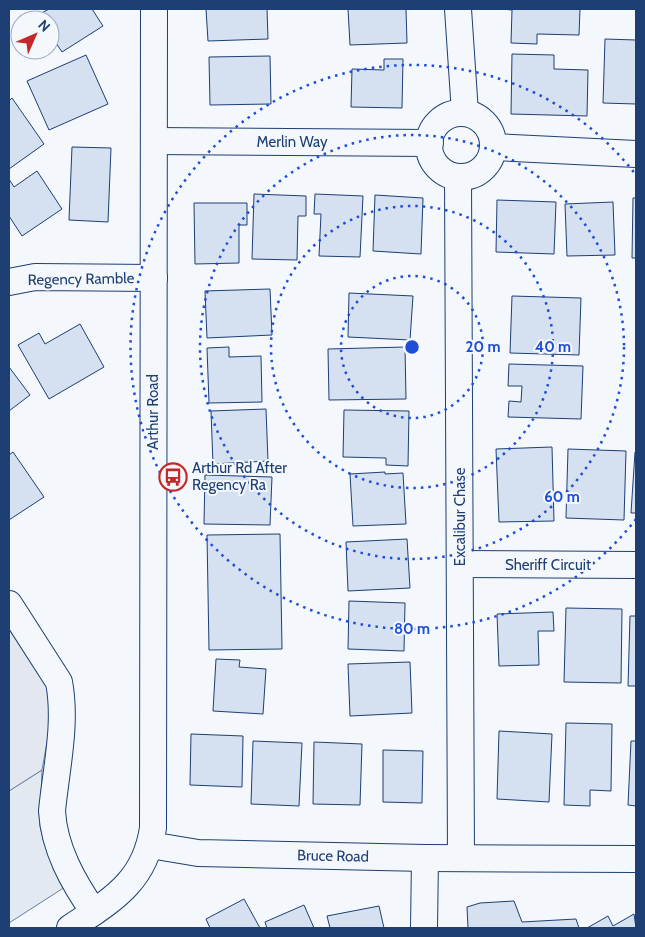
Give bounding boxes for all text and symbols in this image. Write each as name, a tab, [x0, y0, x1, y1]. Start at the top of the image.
north arrow	[10, 10, 60, 60]
text: N	[34, 16, 54, 36]
street label: Merlin Way	[257, 133, 328, 151]
street label: Regency Ramble	[28, 269, 135, 289]
centre of rings	[403, 338, 421, 356]
text: 20 m	[466, 338, 500, 356]
text: 40 m	[535, 338, 571, 356]
street label: Arthur Road	[144, 374, 162, 450]
place label: Arthur Rd After Regency Ra	[192, 459, 287, 494]
bus stop icon: Arthur Rd After Regency Ra	[158, 462, 188, 492]
street label: Excalibur Chase	[451, 467, 469, 566]
text: 60 m	[544, 488, 580, 506]
street label: Sheriff Circuit	[505, 556, 591, 574]
text: 80 m	[394, 620, 430, 638]
street label: Bruce Road	[297, 846, 369, 866]

